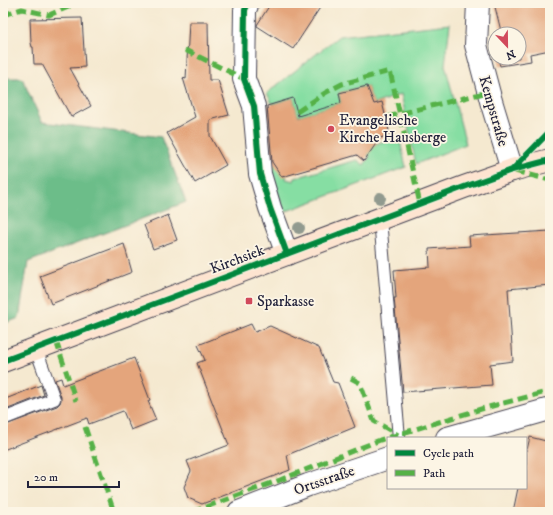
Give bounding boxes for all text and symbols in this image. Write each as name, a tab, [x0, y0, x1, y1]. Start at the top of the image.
north arrow	[487, 26, 527, 66]
text: N	[504, 46, 517, 63]
street label: Kempstraße	[474, 74, 513, 149]
place label: Evangelische Kirche Hausberge	[339, 111, 446, 147]
marker: Evangelische Kirche Hausberge	[326, 124, 336, 134]
street label: Kirchsiek	[207, 240, 268, 279]
place label: Sparkasse	[257, 292, 314, 311]
marker: Sparkasse	[244, 296, 254, 306]
legend	[387, 437, 527, 489]
text: Cycle path	[423, 446, 475, 461]
street label: Ortsstraße	[291, 461, 357, 500]
scale bar	[28, 463, 119, 489]
text: Path	[423, 466, 446, 481]
text: 20 m	[34, 470, 58, 485]

